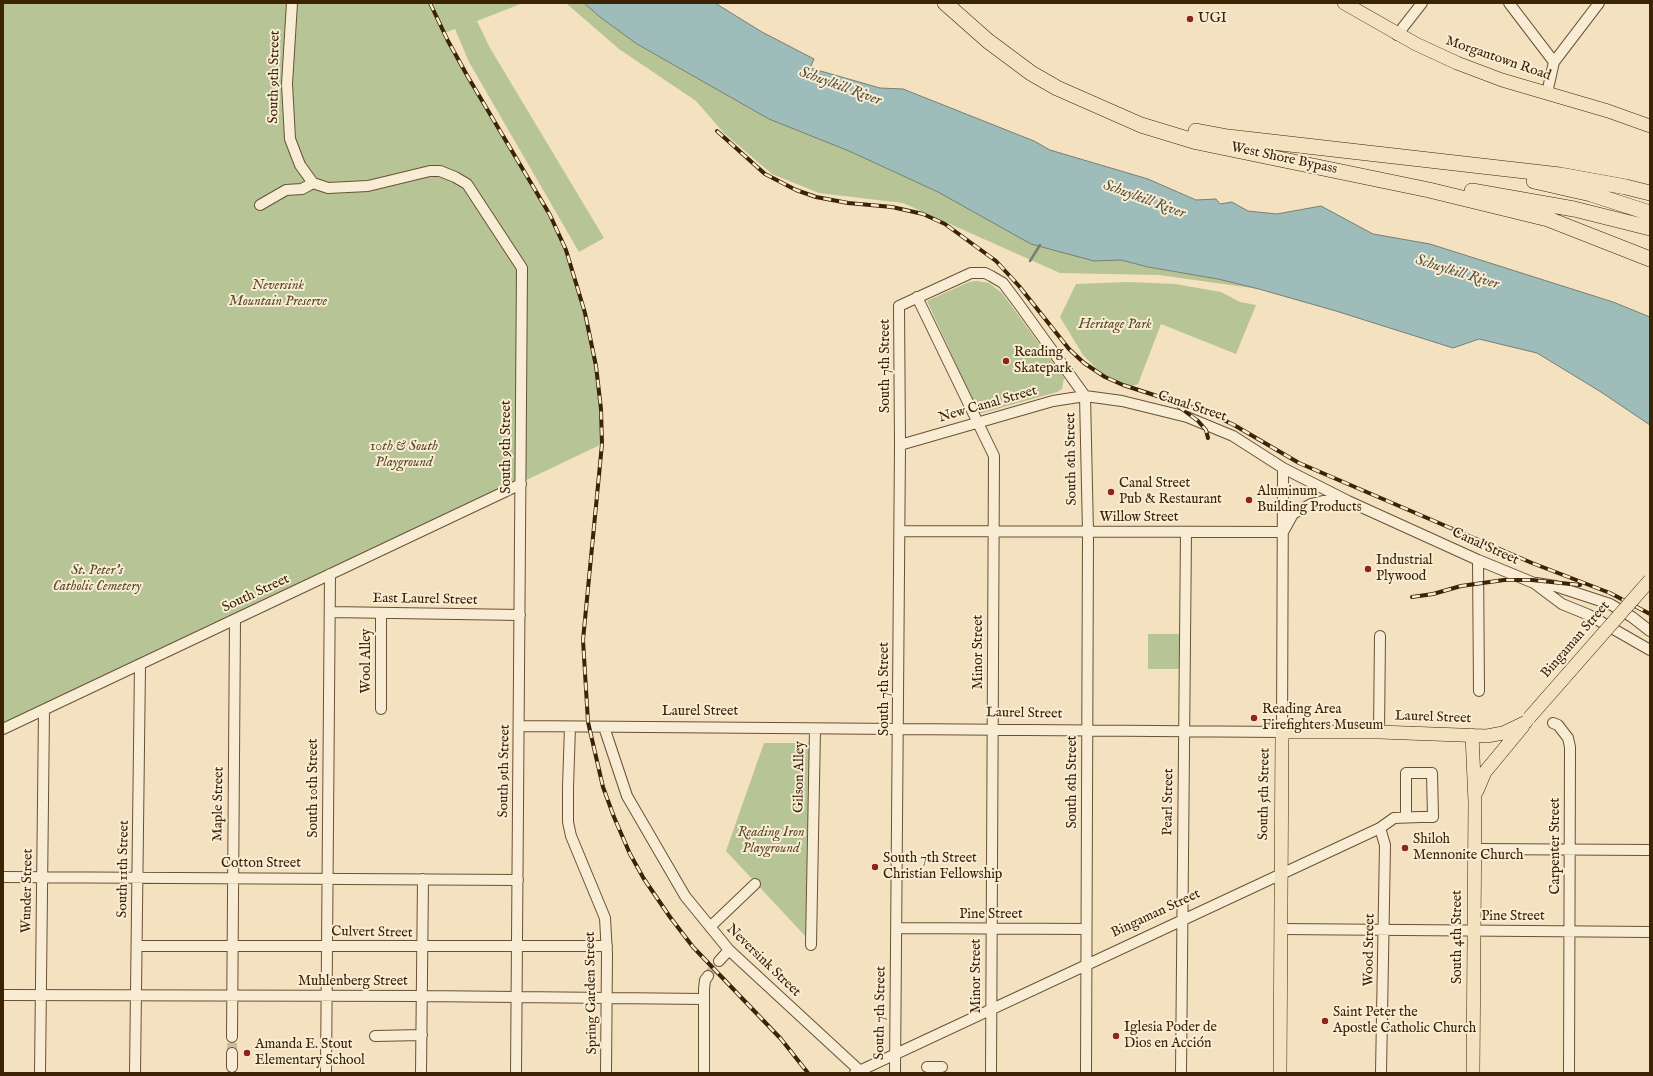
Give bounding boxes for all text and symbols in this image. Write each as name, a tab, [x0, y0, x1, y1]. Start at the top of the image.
place label: UGI	[1198, 11, 1227, 27]
marker: UGI	[1185, 14, 1195, 24]
street label: South 9th Street	[266, 30, 284, 124]
street label: Morgantown Road	[1443, 33, 1553, 85]
water label: Schuylkill River	[796, 64, 884, 110]
street label: West Shore Bypass	[1229, 140, 1339, 178]
water label: Schuylkill River	[1100, 177, 1188, 223]
water label: Schuylkill River	[1413, 252, 1501, 294]
park label: Neversink Mountain Preserve	[229, 278, 327, 310]
park label: Heritage Park	[1078, 317, 1152, 333]
street label: South 7th Street	[878, 319, 894, 413]
place label: Reading Skatepark	[1014, 345, 1072, 378]
marker: Reading Skatepark	[1001, 356, 1011, 366]
street label: New Canal Street	[937, 383, 1039, 427]
street label: Canal Street	[1156, 388, 1228, 426]
street label: South 9th Street	[499, 400, 515, 494]
street label: South 6th Street	[1063, 412, 1081, 506]
park label: 10th & South Playground	[370, 439, 438, 472]
place label: Canal Street Pub & Restaurant	[1119, 476, 1222, 508]
place label: Aluminum Building Products	[1257, 484, 1362, 516]
marker: Canal Street Pub & Restaurant	[1106, 487, 1116, 497]
marker: Aluminum Building Products	[1244, 495, 1254, 505]
street label: Willow Street	[1099, 510, 1179, 526]
street label: Canal Street	[1449, 525, 1521, 569]
place label: Industrial Plywood	[1376, 553, 1433, 586]
park label: St. Peter's Catholic Cemetery	[53, 563, 141, 596]
marker: Industrial Plywood	[1363, 564, 1373, 574]
street label: South Street	[220, 571, 292, 617]
street label: East Laurel Street	[372, 591, 478, 609]
street label: Bingaman Street	[1538, 598, 1614, 682]
street label: Minor Street	[971, 615, 987, 689]
street label: Wool Alley	[359, 629, 375, 693]
street label: South 7th Street	[877, 642, 893, 736]
place label: Reading Area Firefighters Museum	[1262, 702, 1383, 734]
street label: Laurel Street	[662, 704, 738, 720]
street label: Laurel Street	[986, 705, 1062, 723]
street label: Laurel Street	[1394, 708, 1472, 728]
marker: Reading Area Firefighters Museum	[1249, 713, 1259, 723]
street label: South 9th Street	[496, 724, 514, 818]
street label: South 6th Street	[1065, 735, 1081, 829]
street label: South 10th Street	[306, 738, 322, 838]
street label: Gilson Alley	[791, 741, 809, 813]
street label: South 5th Street	[1256, 748, 1274, 840]
street label: Maple Street	[210, 766, 228, 842]
street label: Pearl Street	[1160, 768, 1178, 836]
street label: Carpenter Street	[1548, 798, 1564, 894]
street label: South 11th Street	[115, 820, 133, 918]
park label: Reading Iron Playground	[737, 825, 805, 858]
place label: Shiloh Mennonite Church	[1413, 832, 1524, 864]
marker: Shiloh Mennonite Church	[1400, 843, 1410, 853]
street label: Wunder Street	[19, 849, 37, 933]
place label: South 7th Street Christian Fellowship	[883, 851, 1002, 884]
street label: Cotton Street	[221, 856, 301, 872]
marker: South 7th Street Christian Fellowship	[870, 862, 880, 872]
street label: Bingaman Street	[1109, 886, 1203, 942]
street label: South 4th Street	[1450, 890, 1466, 984]
street label: Pine Street	[959, 907, 1023, 923]
street label: Pine Street	[1481, 909, 1545, 925]
street label: Wood Street	[1361, 913, 1379, 987]
street label: Neversink Street	[722, 921, 804, 1001]
street label: Culvert Street	[331, 924, 413, 942]
street label: Spring Garden Street	[583, 931, 601, 1055]
street label: Minor Street	[969, 939, 985, 1013]
street label: South 7th Street	[872, 966, 890, 1060]
street label: Muhlenberg Street	[298, 974, 408, 990]
place label: Saint Peter the Apostle Catholic Church	[1333, 1005, 1476, 1038]
marker: Saint Peter the Apostle Catholic Church	[1320, 1016, 1330, 1026]
place label: Iglesia Poder de Dios en Acción	[1124, 1020, 1217, 1052]
marker: Iglesia Poder de Dios en Acción	[1111, 1031, 1121, 1041]
place label: Amanda E. Stout Elementary School	[255, 1037, 365, 1070]
marker: Amanda E. Stout Elementary School	[242, 1048, 252, 1058]

